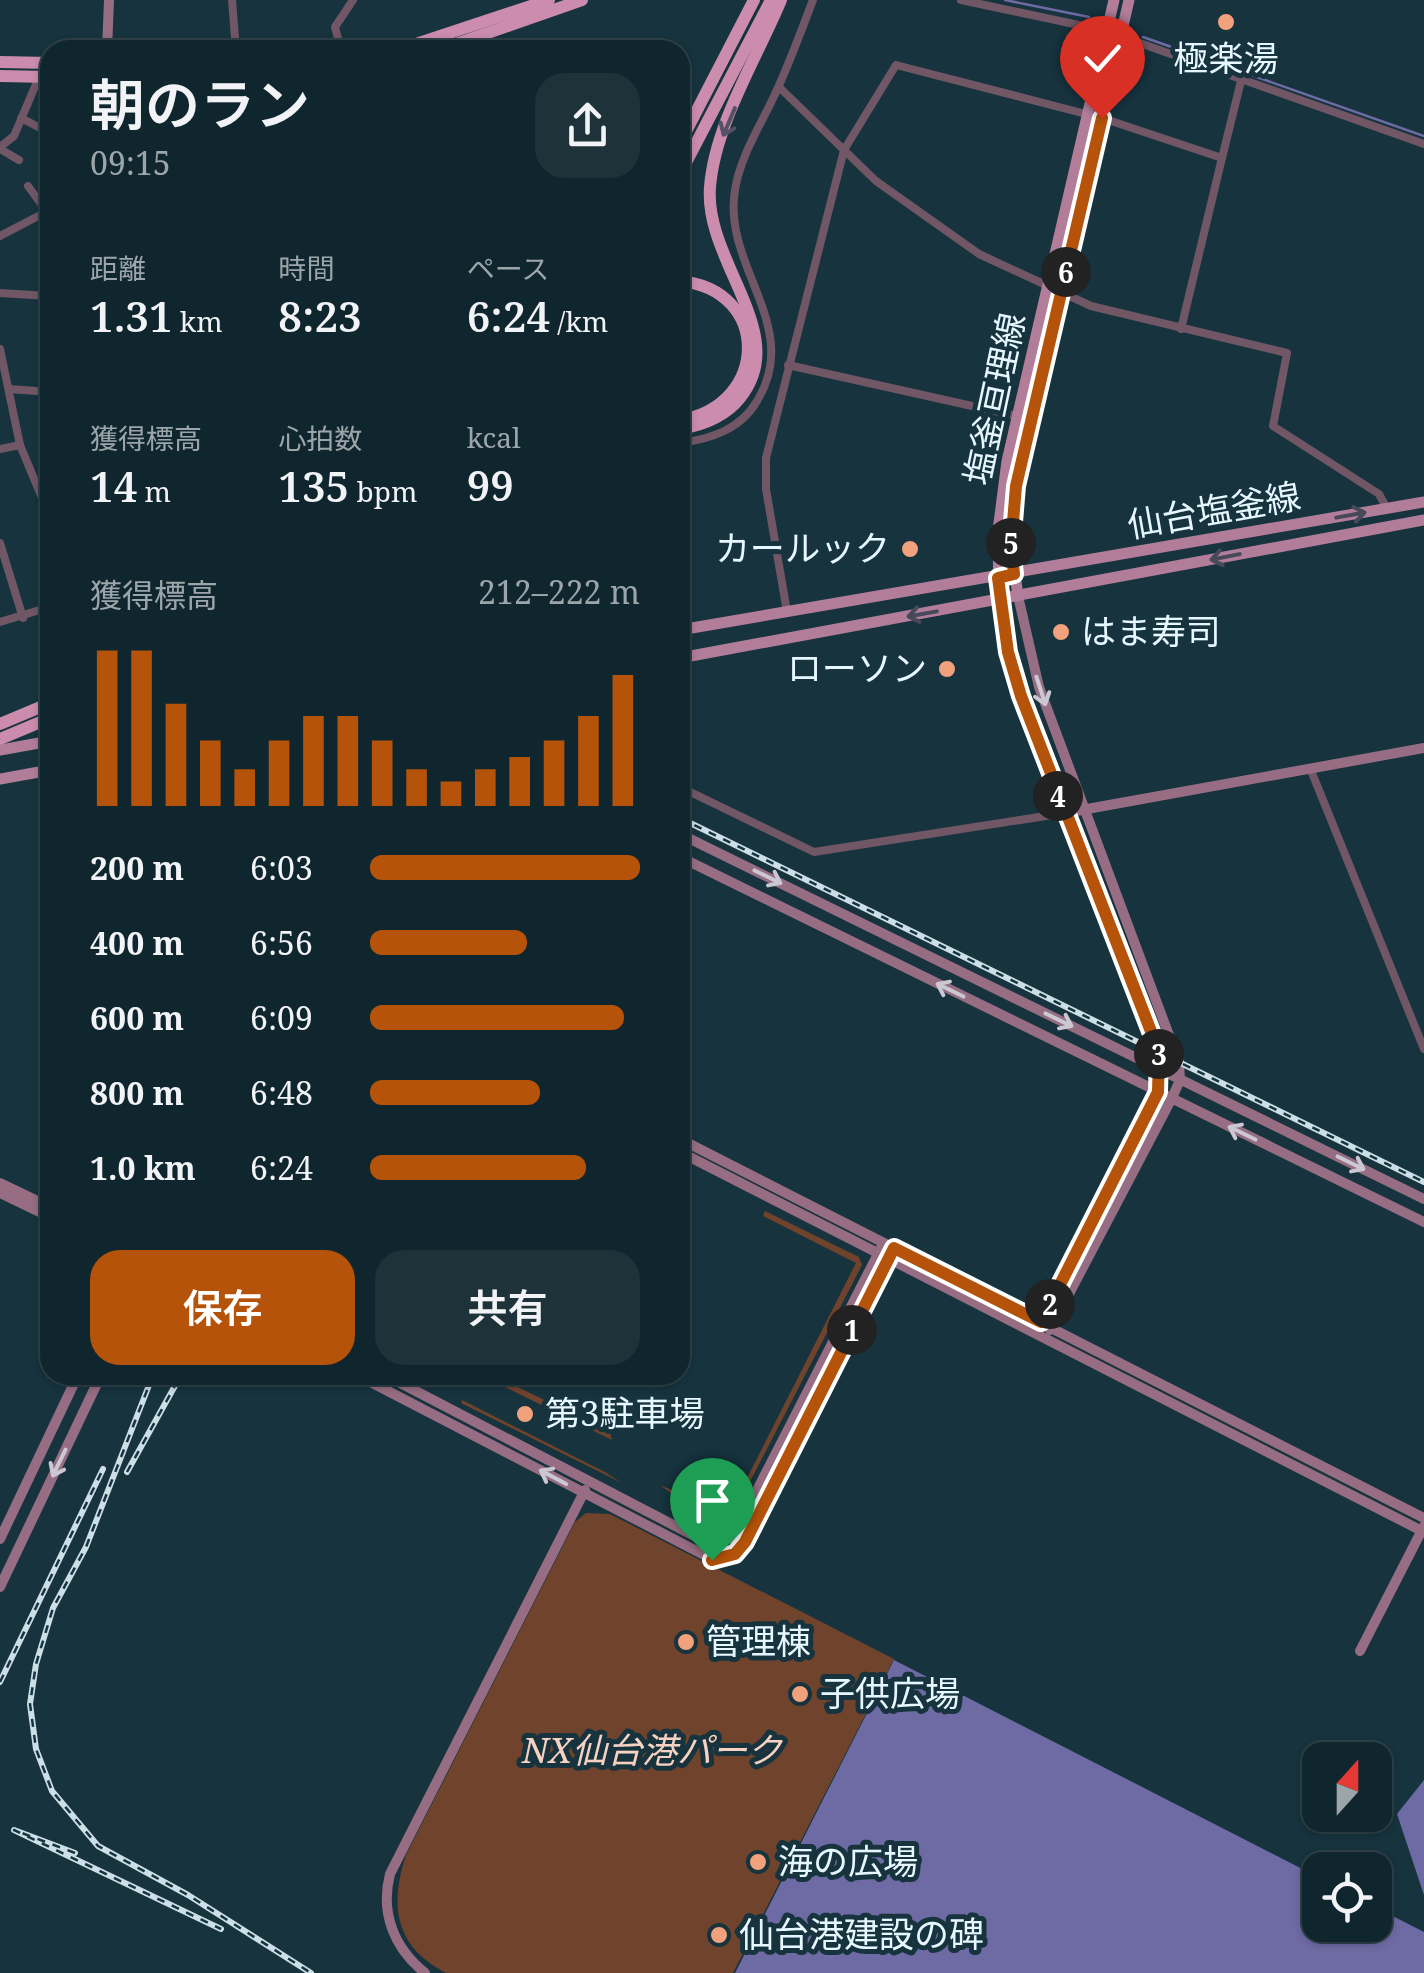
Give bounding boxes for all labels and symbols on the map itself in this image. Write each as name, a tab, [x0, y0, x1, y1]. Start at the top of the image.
marker: 極楽湯	[1215, 11, 1237, 33]
pin	[1060, 16, 1145, 119]
place label: 極楽湯	[1173, 34, 1279, 81]
one-way arrow	[719, 106, 737, 137]
pin: 6	[1041, 247, 1091, 297]
street label: 塩釜亘理線	[952, 308, 1035, 489]
street label: 仙台塩釜線	[1123, 471, 1304, 548]
one-way arrow	[1335, 505, 1367, 524]
pin: 5	[986, 518, 1036, 568]
place label: カールック	[715, 524, 890, 571]
marker: カールック	[899, 538, 921, 560]
one-way arrow	[1210, 549, 1242, 568]
one-way arrow	[906, 605, 939, 624]
place label: はま寿司	[1081, 607, 1221, 654]
marker: はま寿司	[1050, 621, 1072, 643]
place label: ローソン	[787, 644, 927, 691]
marker: ローソン	[936, 658, 958, 680]
one-way arrow	[1033, 675, 1051, 706]
pin: 4	[1033, 771, 1083, 821]
one-way arrow	[752, 868, 782, 887]
one-way arrow	[936, 979, 966, 998]
one-way arrow	[1044, 1011, 1074, 1030]
pin: 3	[1134, 1029, 1184, 1079]
one-way arrow	[1228, 1122, 1258, 1141]
one-way arrow	[1335, 1155, 1365, 1174]
pin: 2	[1025, 1279, 1075, 1329]
pin: 1	[827, 1305, 877, 1355]
place label: 第3駐車場	[545, 1389, 705, 1436]
marker: 第3駐車場	[514, 1403, 536, 1425]
one-way arrow	[49, 1447, 68, 1477]
pin	[670, 1458, 755, 1561]
one-way arrow	[539, 1467, 569, 1486]
place label: 管理棟	[706, 1617, 811, 1664]
marker: 管理棟	[675, 1631, 697, 1653]
place label: 子供広場	[820, 1669, 960, 1716]
marker: 子供広場	[789, 1683, 811, 1705]
park label: NX仙台港パーク	[521, 1726, 783, 1773]
north arrow	[1302, 1742, 1392, 1832]
place label: 海の広場	[778, 1837, 918, 1884]
marker: 海の広場	[747, 1851, 769, 1873]
place label: 仙台港建設の碑	[739, 1910, 984, 1957]
marker: 仙台港建設の碑	[708, 1924, 730, 1946]

